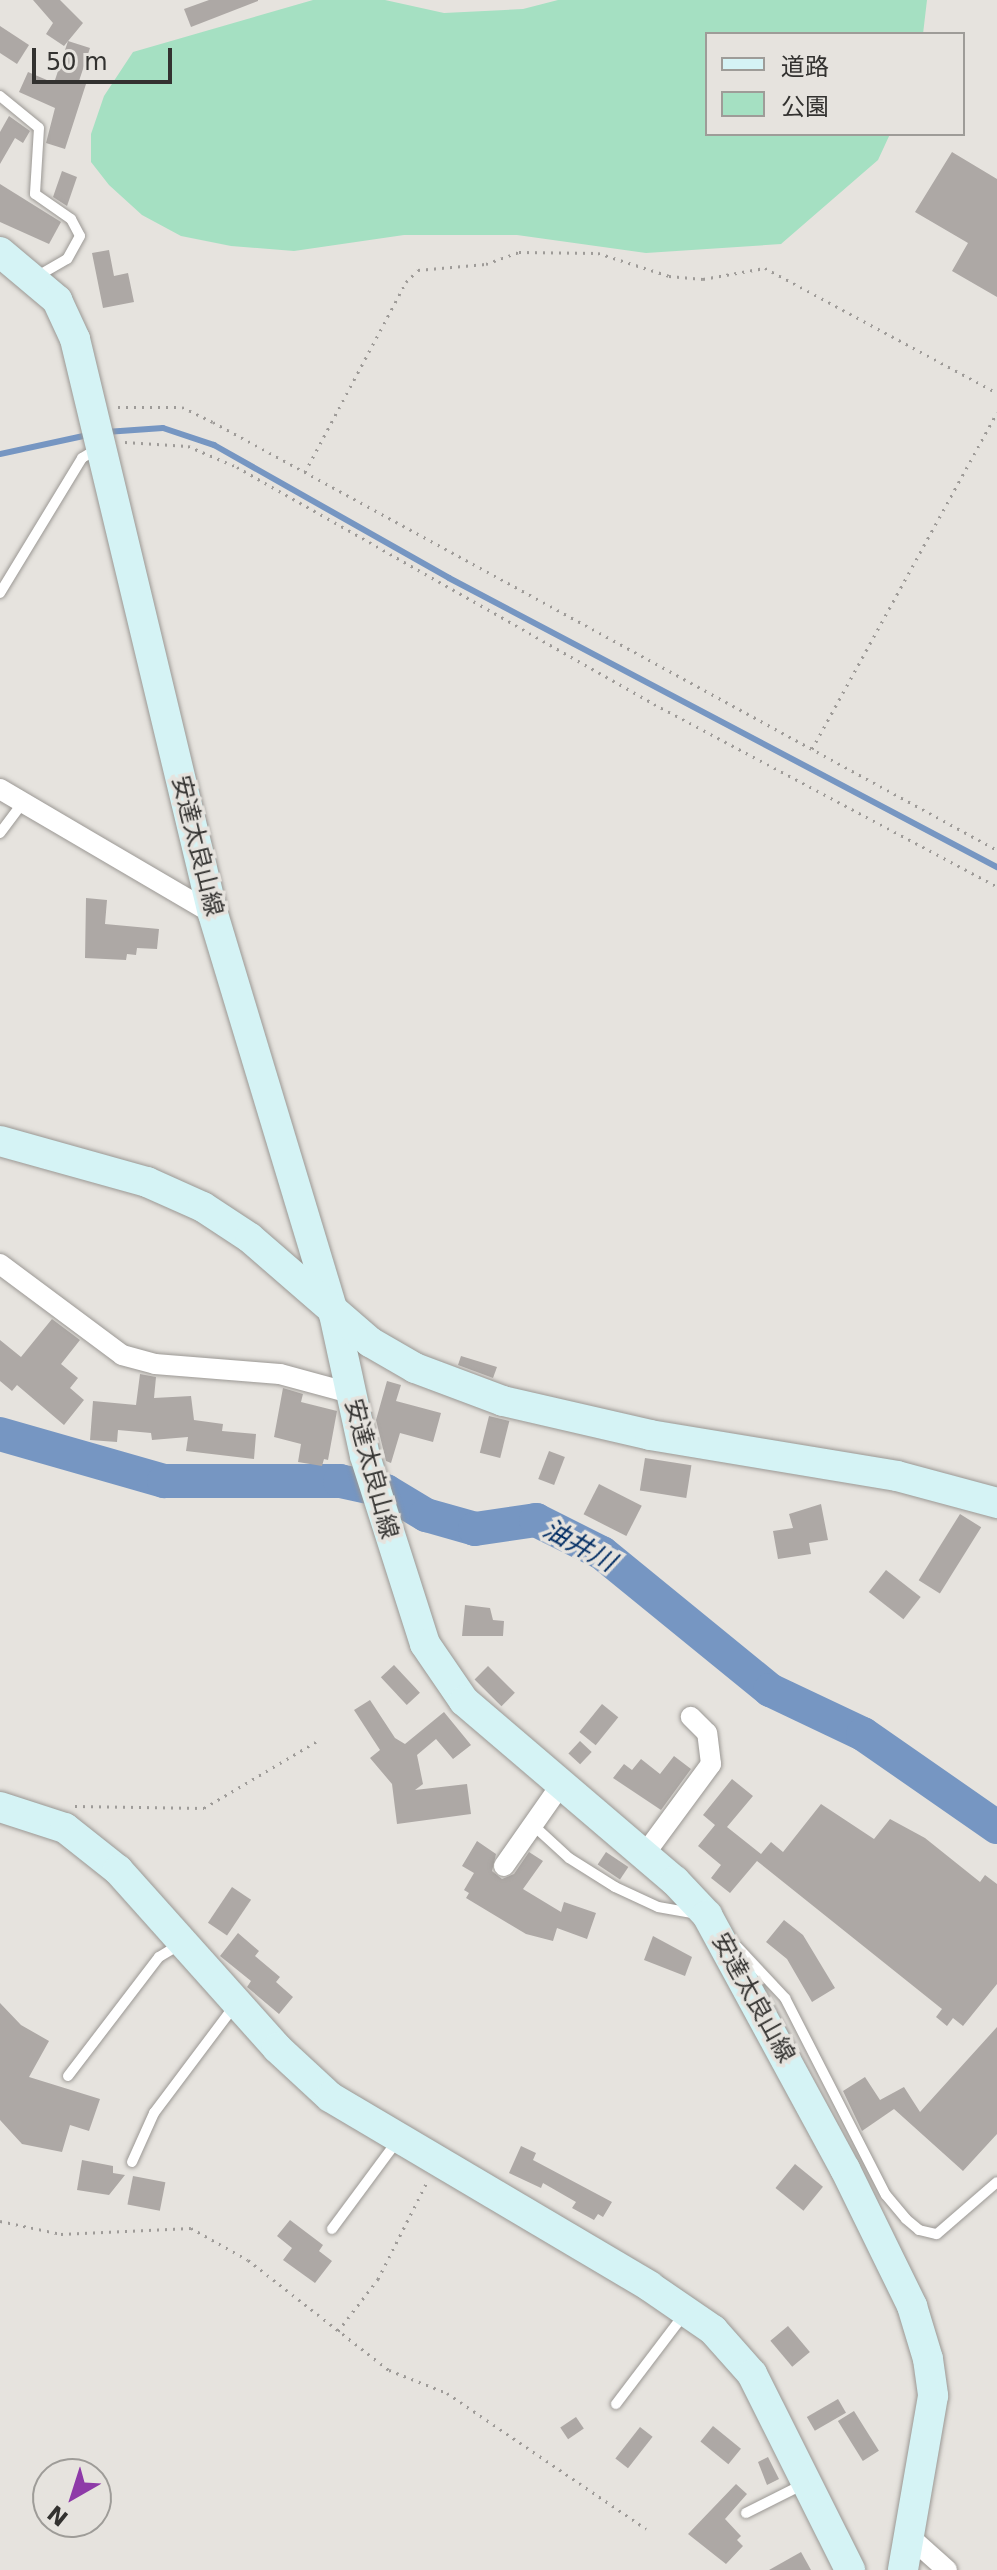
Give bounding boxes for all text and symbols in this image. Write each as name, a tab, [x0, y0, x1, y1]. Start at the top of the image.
scale bar	[36, 32, 176, 82]
legend	[705, 32, 965, 136]
text: 50 m	[46, 48, 108, 76]
text: 道路	[781, 53, 829, 81]
text: 公園	[781, 93, 829, 121]
street label: 安達太良山線	[166, 773, 228, 919]
street label: 安達太良山線	[338, 1396, 404, 1542]
water label: 油井川	[537, 1513, 621, 1579]
street label: 安達太良山線	[705, 1928, 801, 2068]
north arrow	[32, 2458, 112, 2538]
text: N	[43, 2500, 73, 2531]

